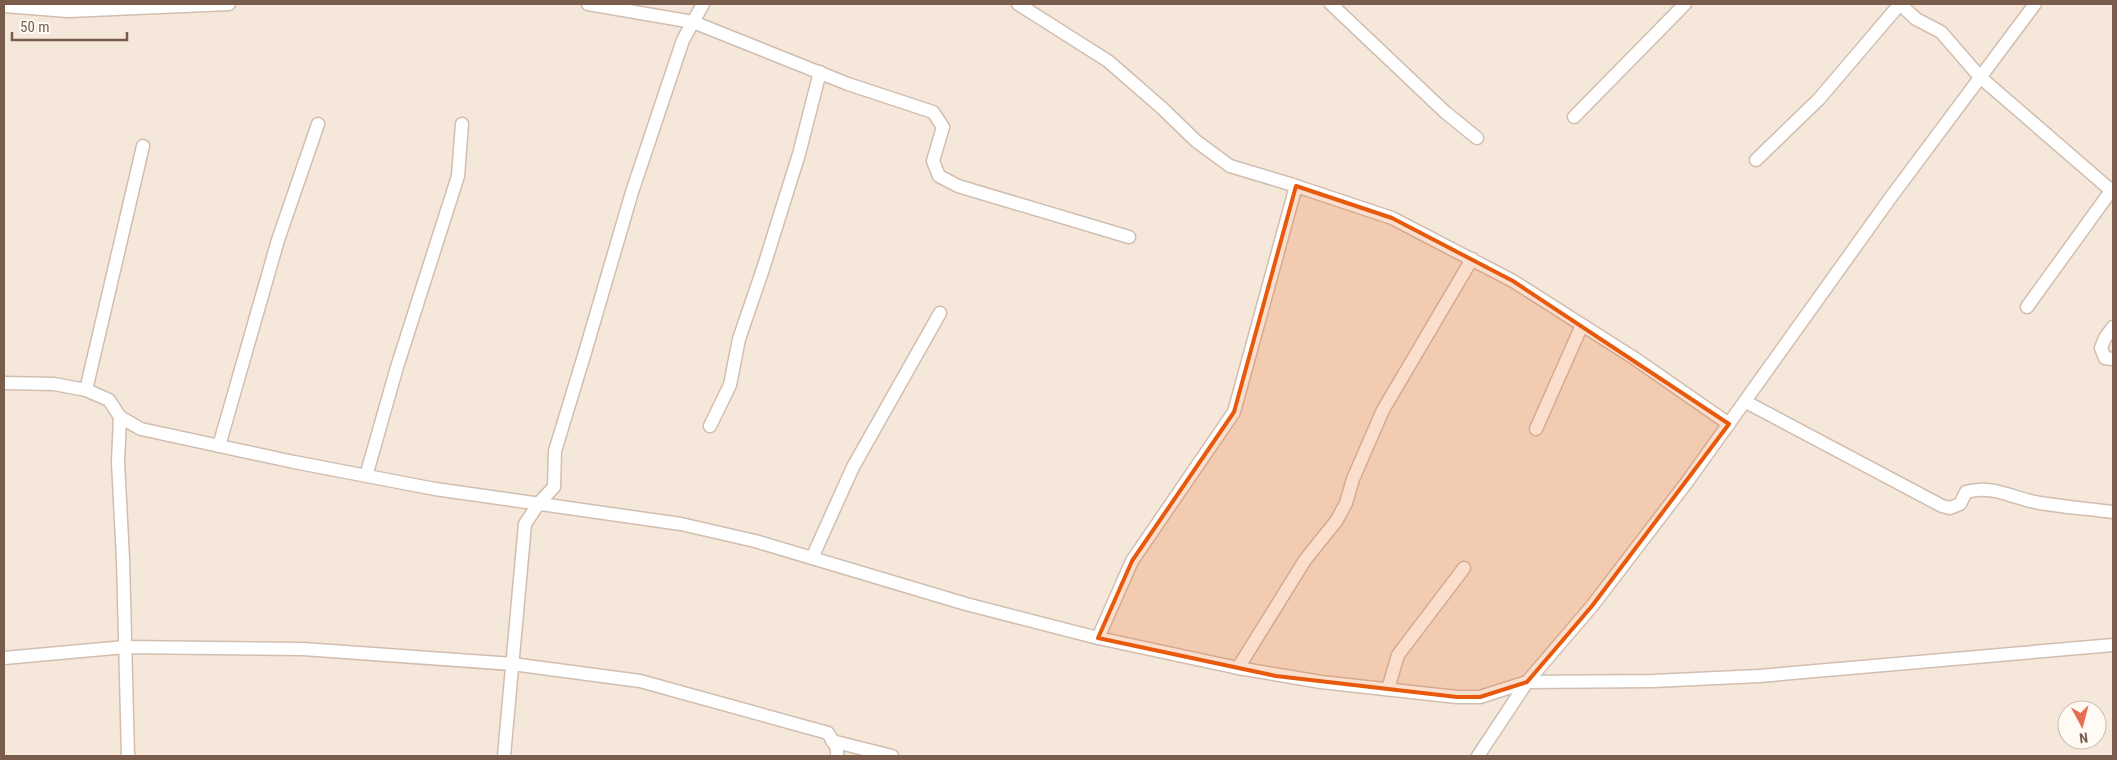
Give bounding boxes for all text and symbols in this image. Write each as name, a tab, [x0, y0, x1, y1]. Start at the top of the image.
scale bar	[12, 10, 128, 42]
text: 50 m	[20, 18, 50, 36]
north arrow	[2057, 700, 2107, 750]
text: N	[2078, 729, 2089, 746]

